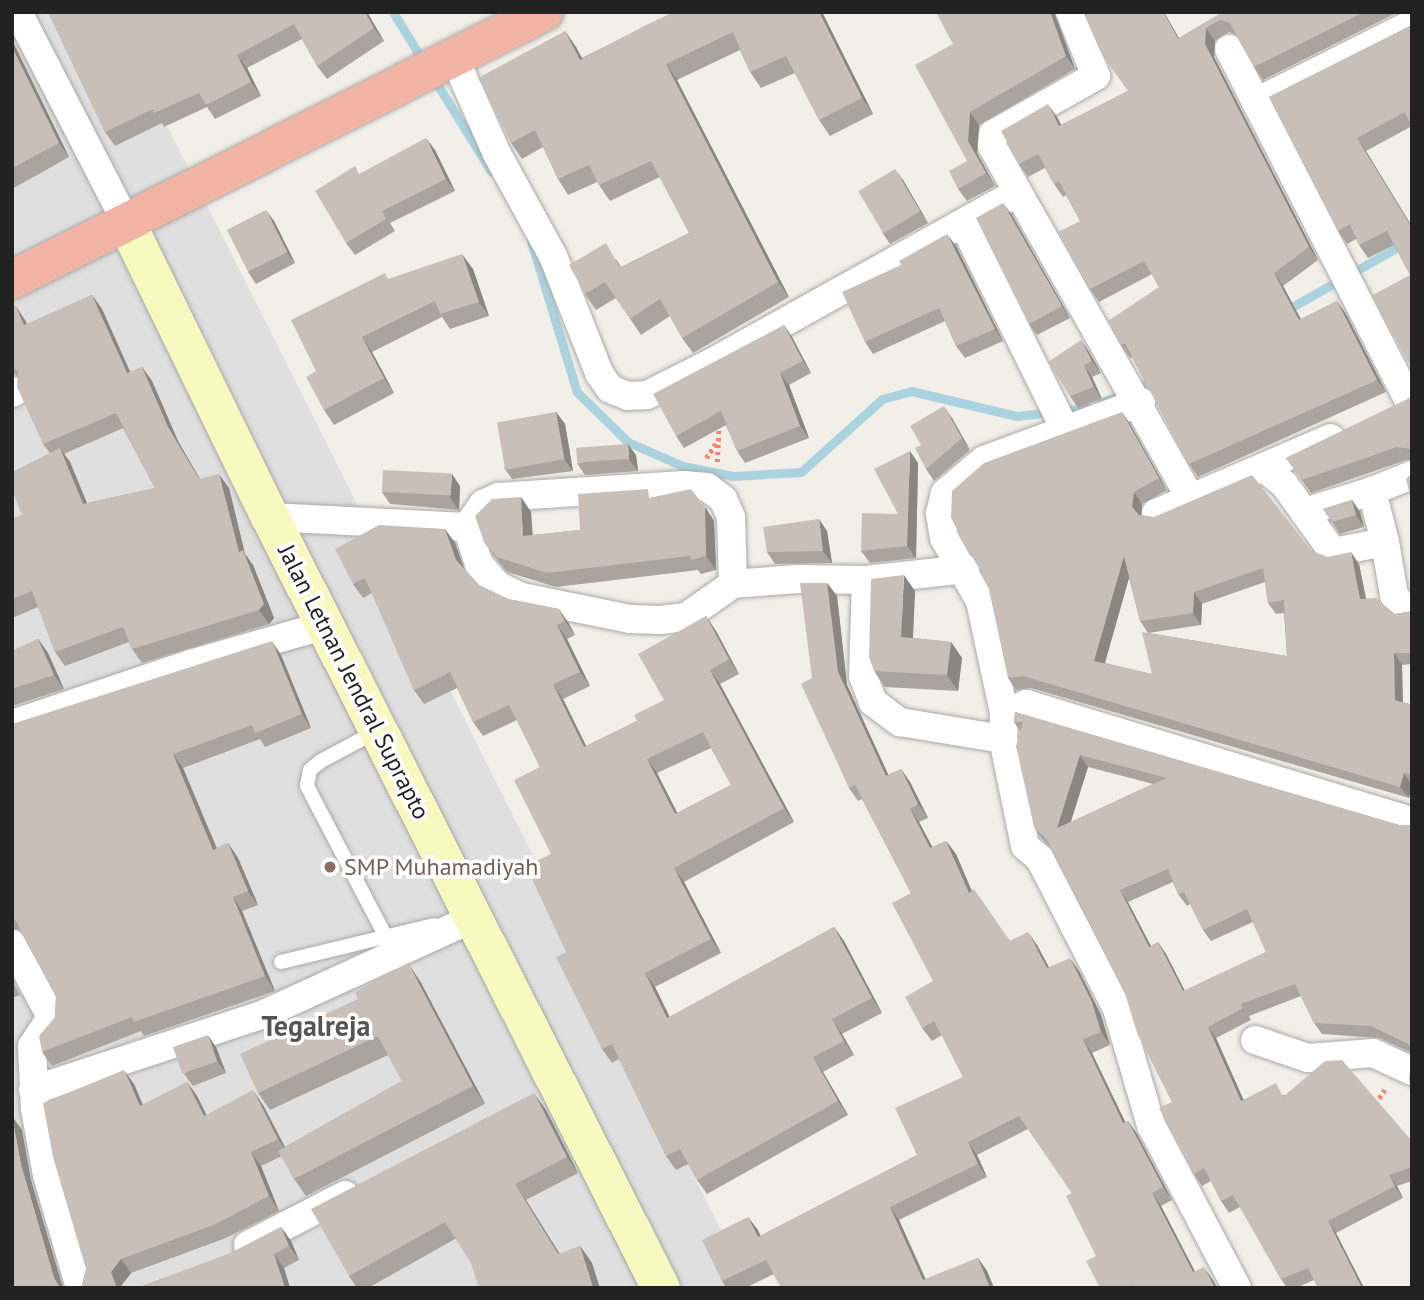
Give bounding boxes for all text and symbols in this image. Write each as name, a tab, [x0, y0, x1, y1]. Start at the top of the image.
street label: Jalan Letnan Jendral Suprapto	[272, 540, 436, 824]
place label: SMP Muhamadiyah	[344, 853, 539, 881]
marker: SMP Muhamadiyah	[322, 859, 338, 875]
district label: Tegalreja	[262, 1009, 370, 1043]

